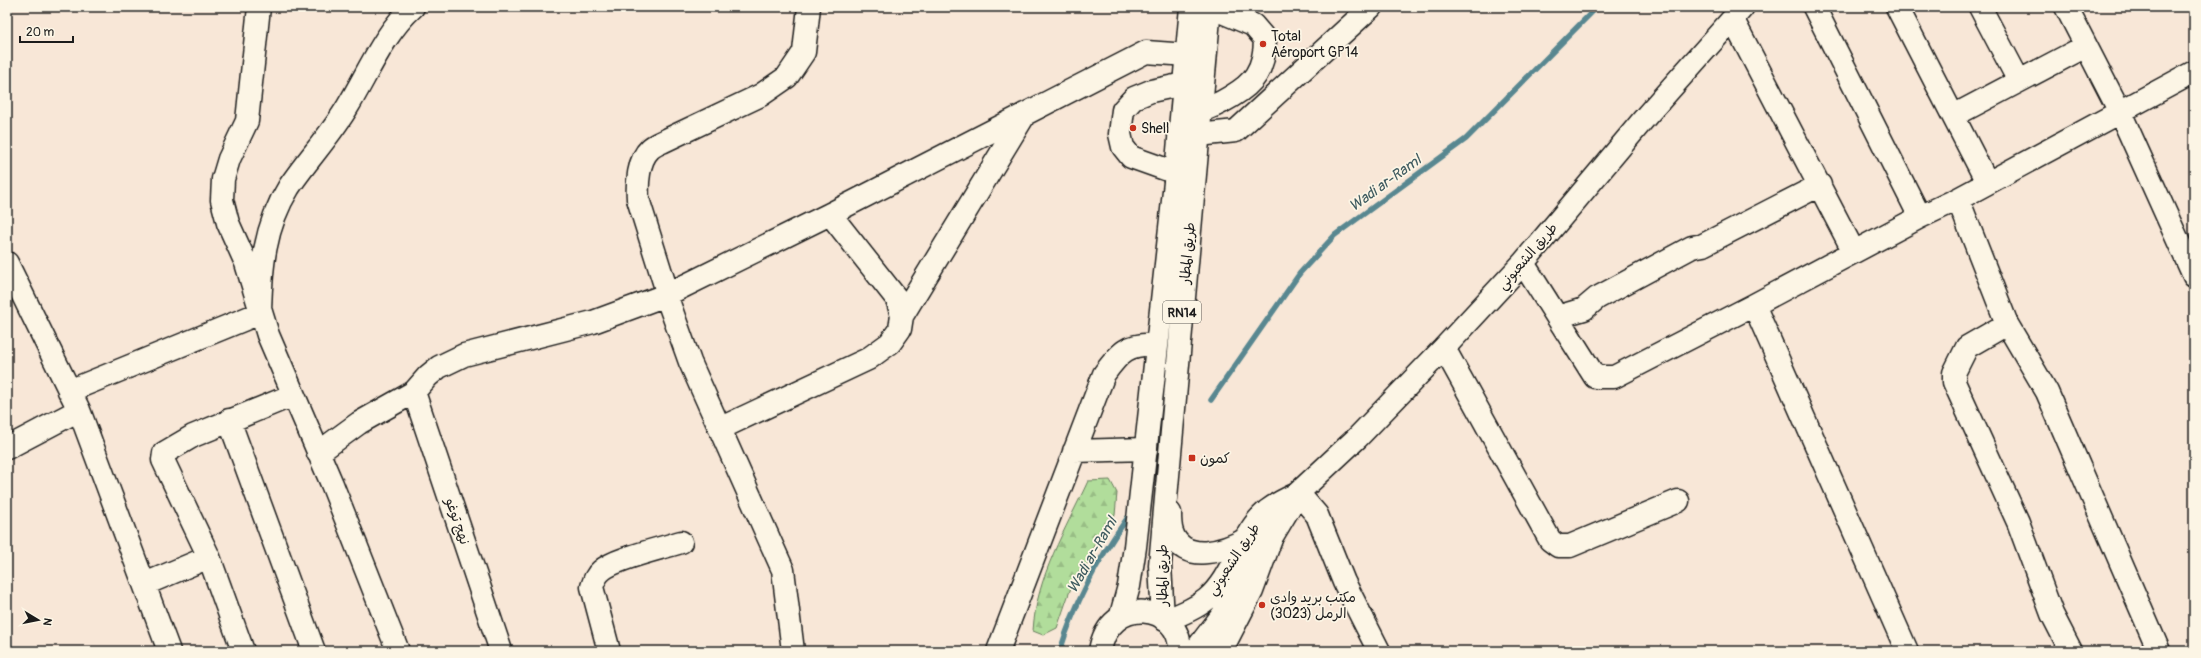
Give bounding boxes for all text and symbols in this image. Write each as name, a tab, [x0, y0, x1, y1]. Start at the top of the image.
scale bar	[20, 18, 73, 44]
text: 20 m	[26, 25, 55, 40]
place label: Total Aéroport GP14	[1271, 28, 1358, 61]
marker: Total Aéroport GP14	[1258, 39, 1268, 49]
place label: Shell	[1141, 120, 1169, 137]
marker: Shell	[1128, 123, 1138, 133]
water label: Wadi ar-Raml	[1346, 150, 1426, 216]
street label: طريق الشعبوني	[1494, 219, 1564, 296]
street label: طريق المطار	[1176, 222, 1199, 286]
road number: RN14	[1163, 301, 1201, 323]
place label: كمون	[1200, 450, 1230, 467]
marker: كمون	[1187, 453, 1197, 463]
street label: نهج توغو	[440, 495, 473, 547]
water label: Wadi ar-Raml	[1063, 513, 1122, 597]
street label: طريق الشعبوني	[1203, 520, 1267, 601]
street label: طريق المطار	[1154, 544, 1171, 607]
place label: مكتب بريد وادي الرمل (3023)	[1270, 589, 1356, 622]
north arrow	[18, 600, 58, 640]
marker: مكتب بريد وادي الرمل (3023)	[1257, 600, 1267, 610]
text: N	[40, 617, 54, 627]

